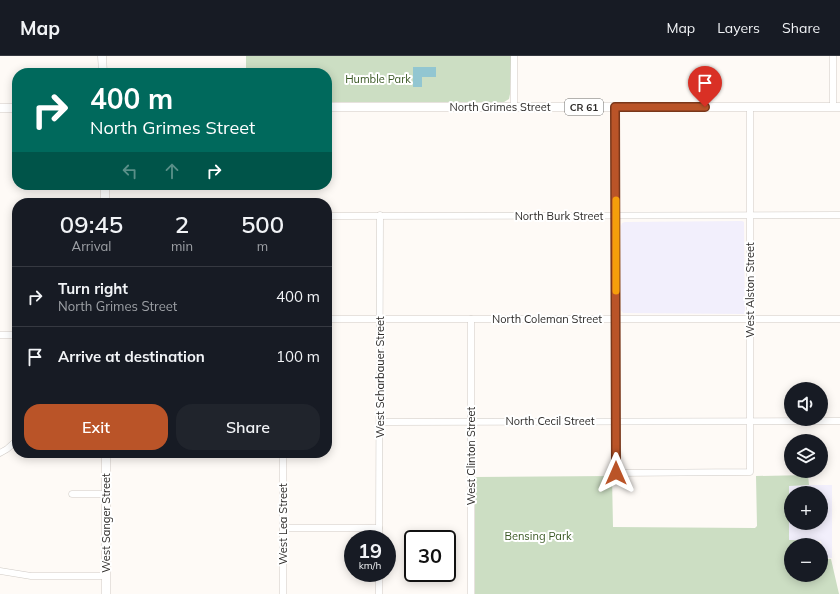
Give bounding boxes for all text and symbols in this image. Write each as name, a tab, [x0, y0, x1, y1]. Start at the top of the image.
text: Map	[20, 16, 60, 40]
text: Map	[666, 19, 695, 37]
text: Layers	[717, 19, 760, 37]
text: Share	[782, 19, 820, 37]
pin	[688, 66, 722, 107]
park label: Humble Park	[345, 72, 411, 86]
icon: arrive	[694, 72, 716, 94]
text: 400 m	[90, 81, 173, 116]
icon: right	[24, 84, 76, 136]
road number: CR 61	[565, 99, 603, 115]
street label: North Grimes Street	[450, 100, 551, 114]
text: North Grimes Street	[90, 116, 255, 139]
icon: left	[119, 160, 141, 182]
icon: ahead	[161, 160, 183, 182]
icon: right	[203, 160, 225, 182]
text: 09:45	[60, 209, 123, 239]
text: 2	[175, 209, 189, 239]
text: 500	[241, 209, 284, 239]
street label: North Burk Street	[515, 209, 604, 223]
text: Arrival	[72, 238, 111, 254]
text: min	[171, 238, 193, 254]
text: m	[257, 238, 268, 254]
street label: West Alston Street	[743, 242, 757, 338]
text: Turn right	[58, 279, 128, 298]
icon: right	[24, 286, 46, 308]
text: 400 m	[276, 287, 320, 306]
text: North Grimes Street	[58, 298, 177, 314]
street label: North Coleman Street	[492, 312, 602, 326]
street label: West Scharbauer Street	[373, 316, 387, 438]
icon: arrive	[24, 346, 46, 368]
text: Arrive at destination	[58, 347, 205, 366]
text: 100 m	[276, 347, 320, 366]
map controls	[784, 382, 828, 582]
button: sound	[784, 382, 828, 426]
button: Exit	[24, 404, 168, 450]
button: Share	[176, 404, 320, 450]
street label: West Clinton Street	[464, 407, 478, 505]
street label: North Cecil Street	[505, 414, 595, 428]
button: layers	[784, 434, 828, 478]
position arrow	[595, 452, 637, 494]
street label: West Sanger Street	[99, 473, 113, 573]
street label: West Lea Street	[276, 483, 290, 565]
button: +	[784, 486, 828, 530]
park label: Bensing Park	[504, 529, 572, 543]
speed limit sign: 30	[404, 530, 456, 582]
text: 19	[358, 538, 382, 563]
button: −	[784, 538, 828, 582]
text: km/h	[359, 559, 381, 572]

